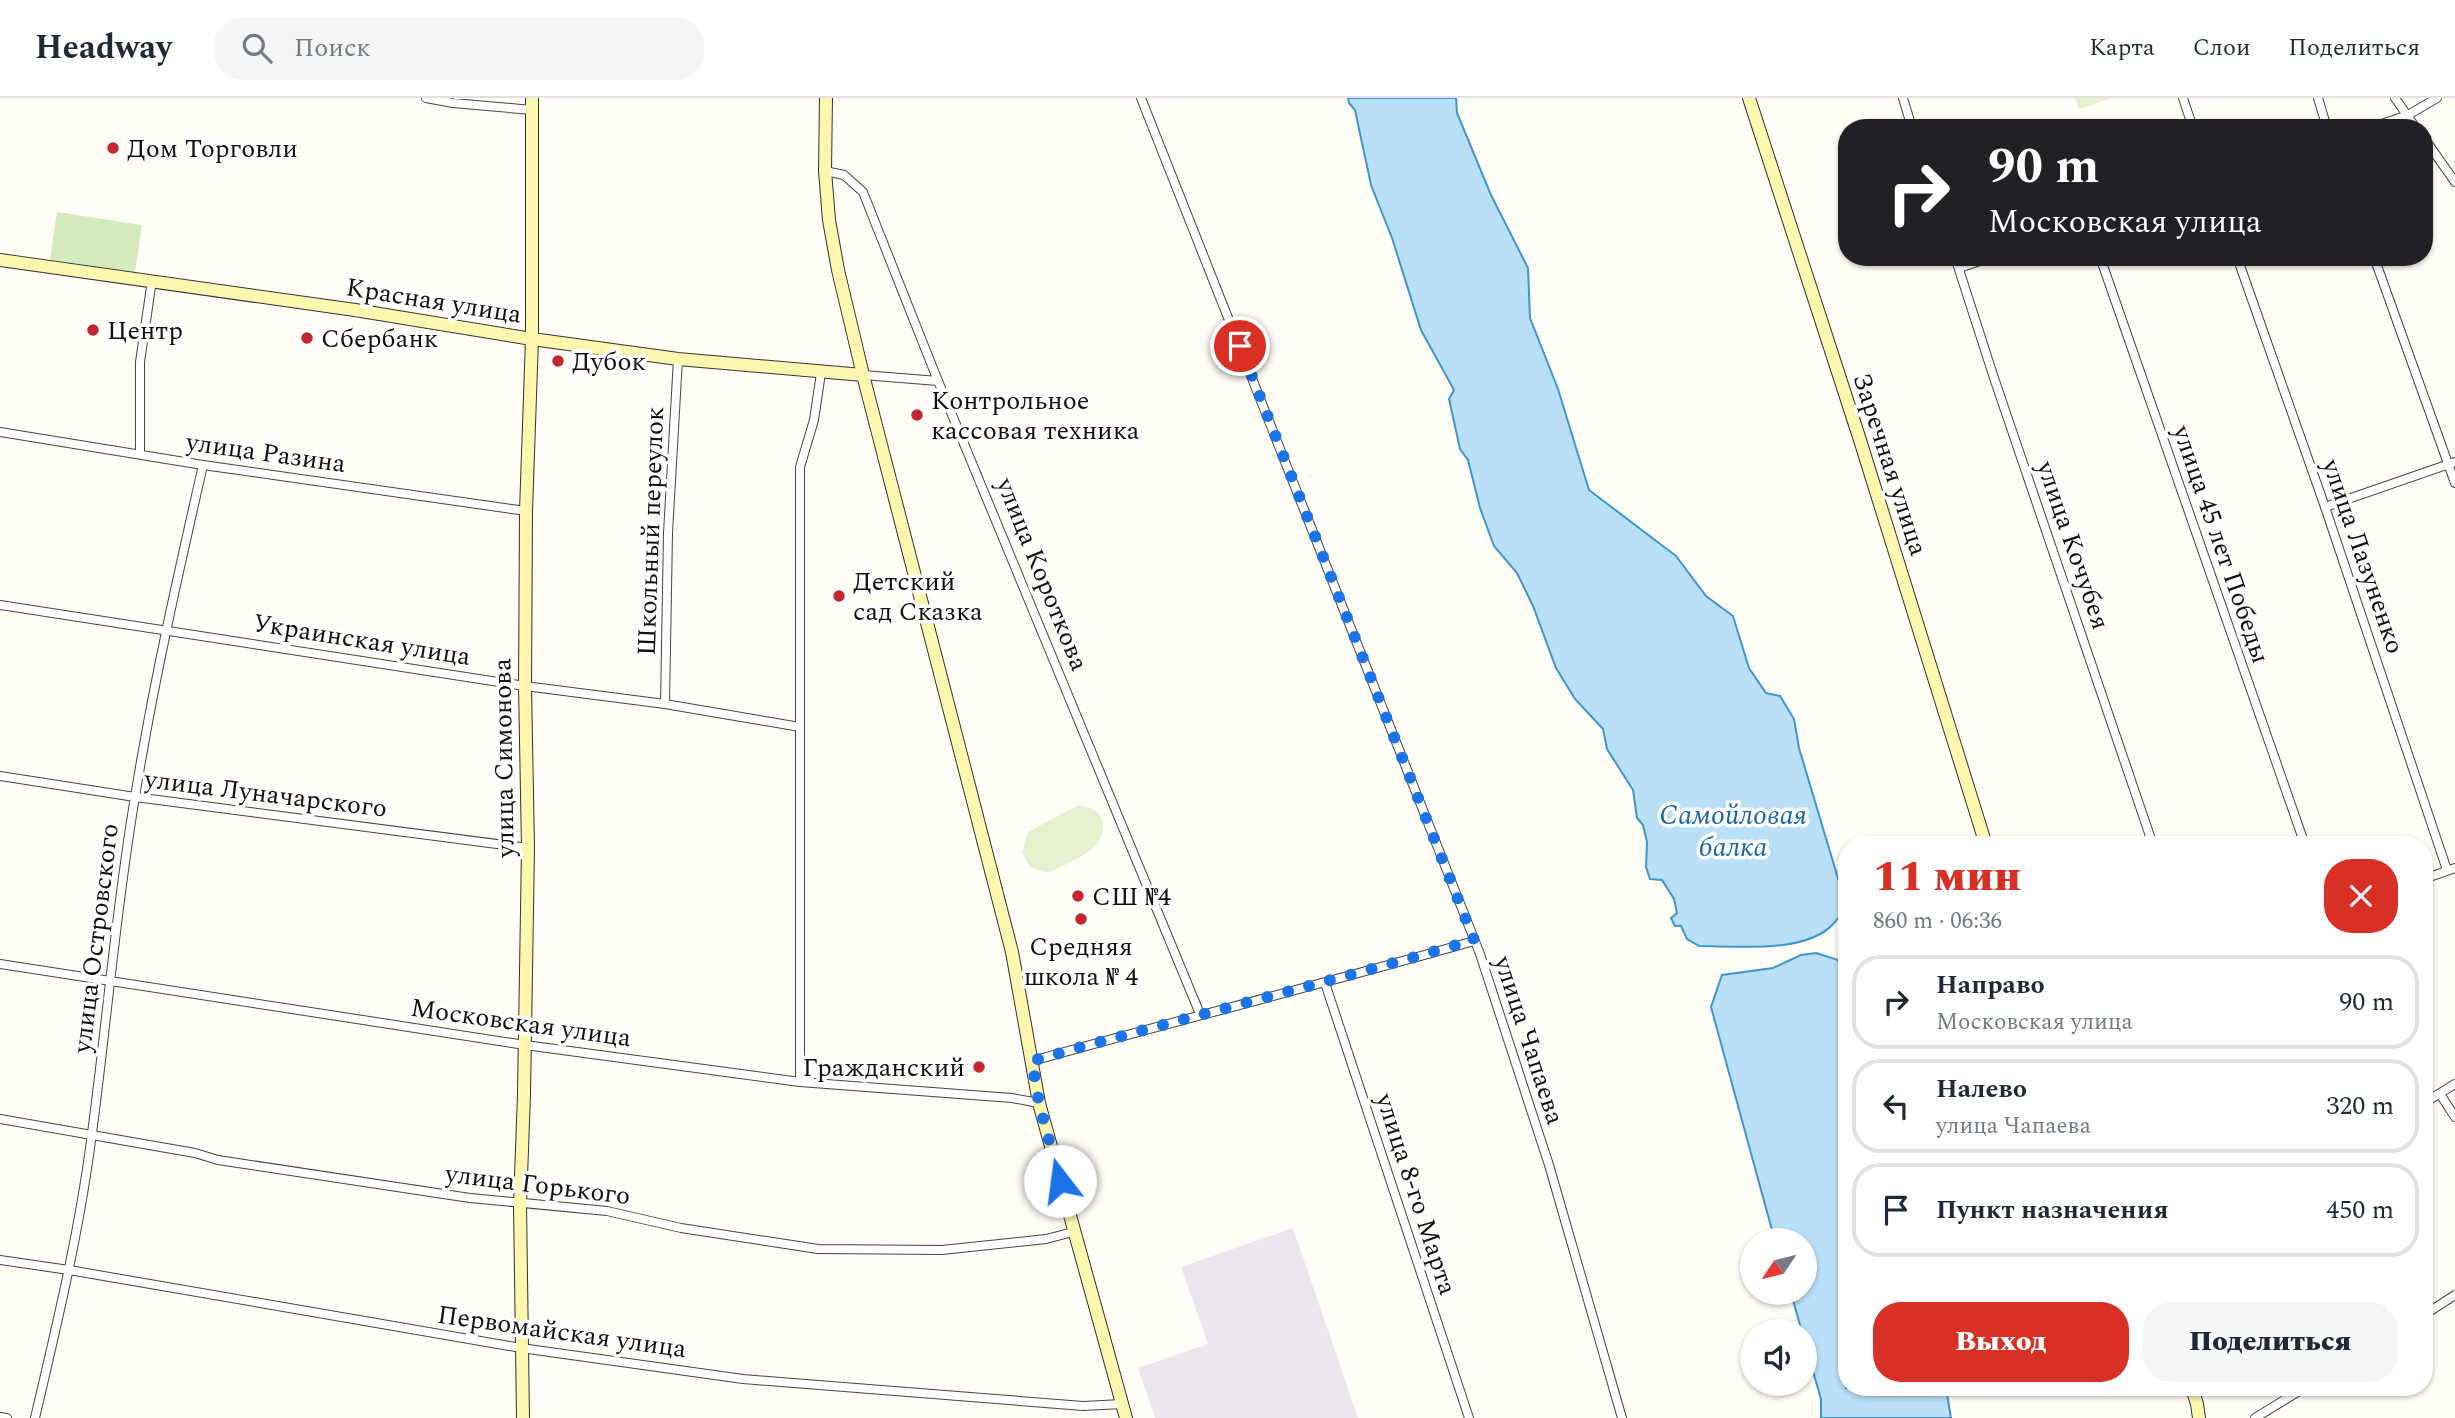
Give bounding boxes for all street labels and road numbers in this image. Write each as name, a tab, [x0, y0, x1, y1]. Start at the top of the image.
street label: Красная улица	[343, 267, 525, 335]
street label: Заречная улица	[1842, 368, 1938, 561]
street label: Школьный переулок	[627, 406, 675, 656]
street label: улица 45 лет Победы	[2161, 419, 2281, 669]
street label: улица Разина	[183, 422, 348, 484]
street label: улица Лазуненко	[2311, 453, 2415, 659]
street label: улица Кочубея	[2025, 455, 2121, 635]
street label: улица Короткова	[985, 471, 1099, 677]
street label: Украинская улица	[250, 603, 474, 677]
street label: улица Симонова	[482, 658, 526, 859]
street label: улица Луначарского	[141, 759, 389, 829]
street label: улица Островского	[62, 821, 130, 1056]
street label: улица Чапаева	[1483, 950, 1575, 1130]
street label: Московская улица	[408, 988, 634, 1058]
street label: улица 8-го Марта	[1364, 1088, 1468, 1300]
street label: улица Горького	[442, 1154, 633, 1216]
street label: Первомайская улица	[435, 1295, 689, 1369]

